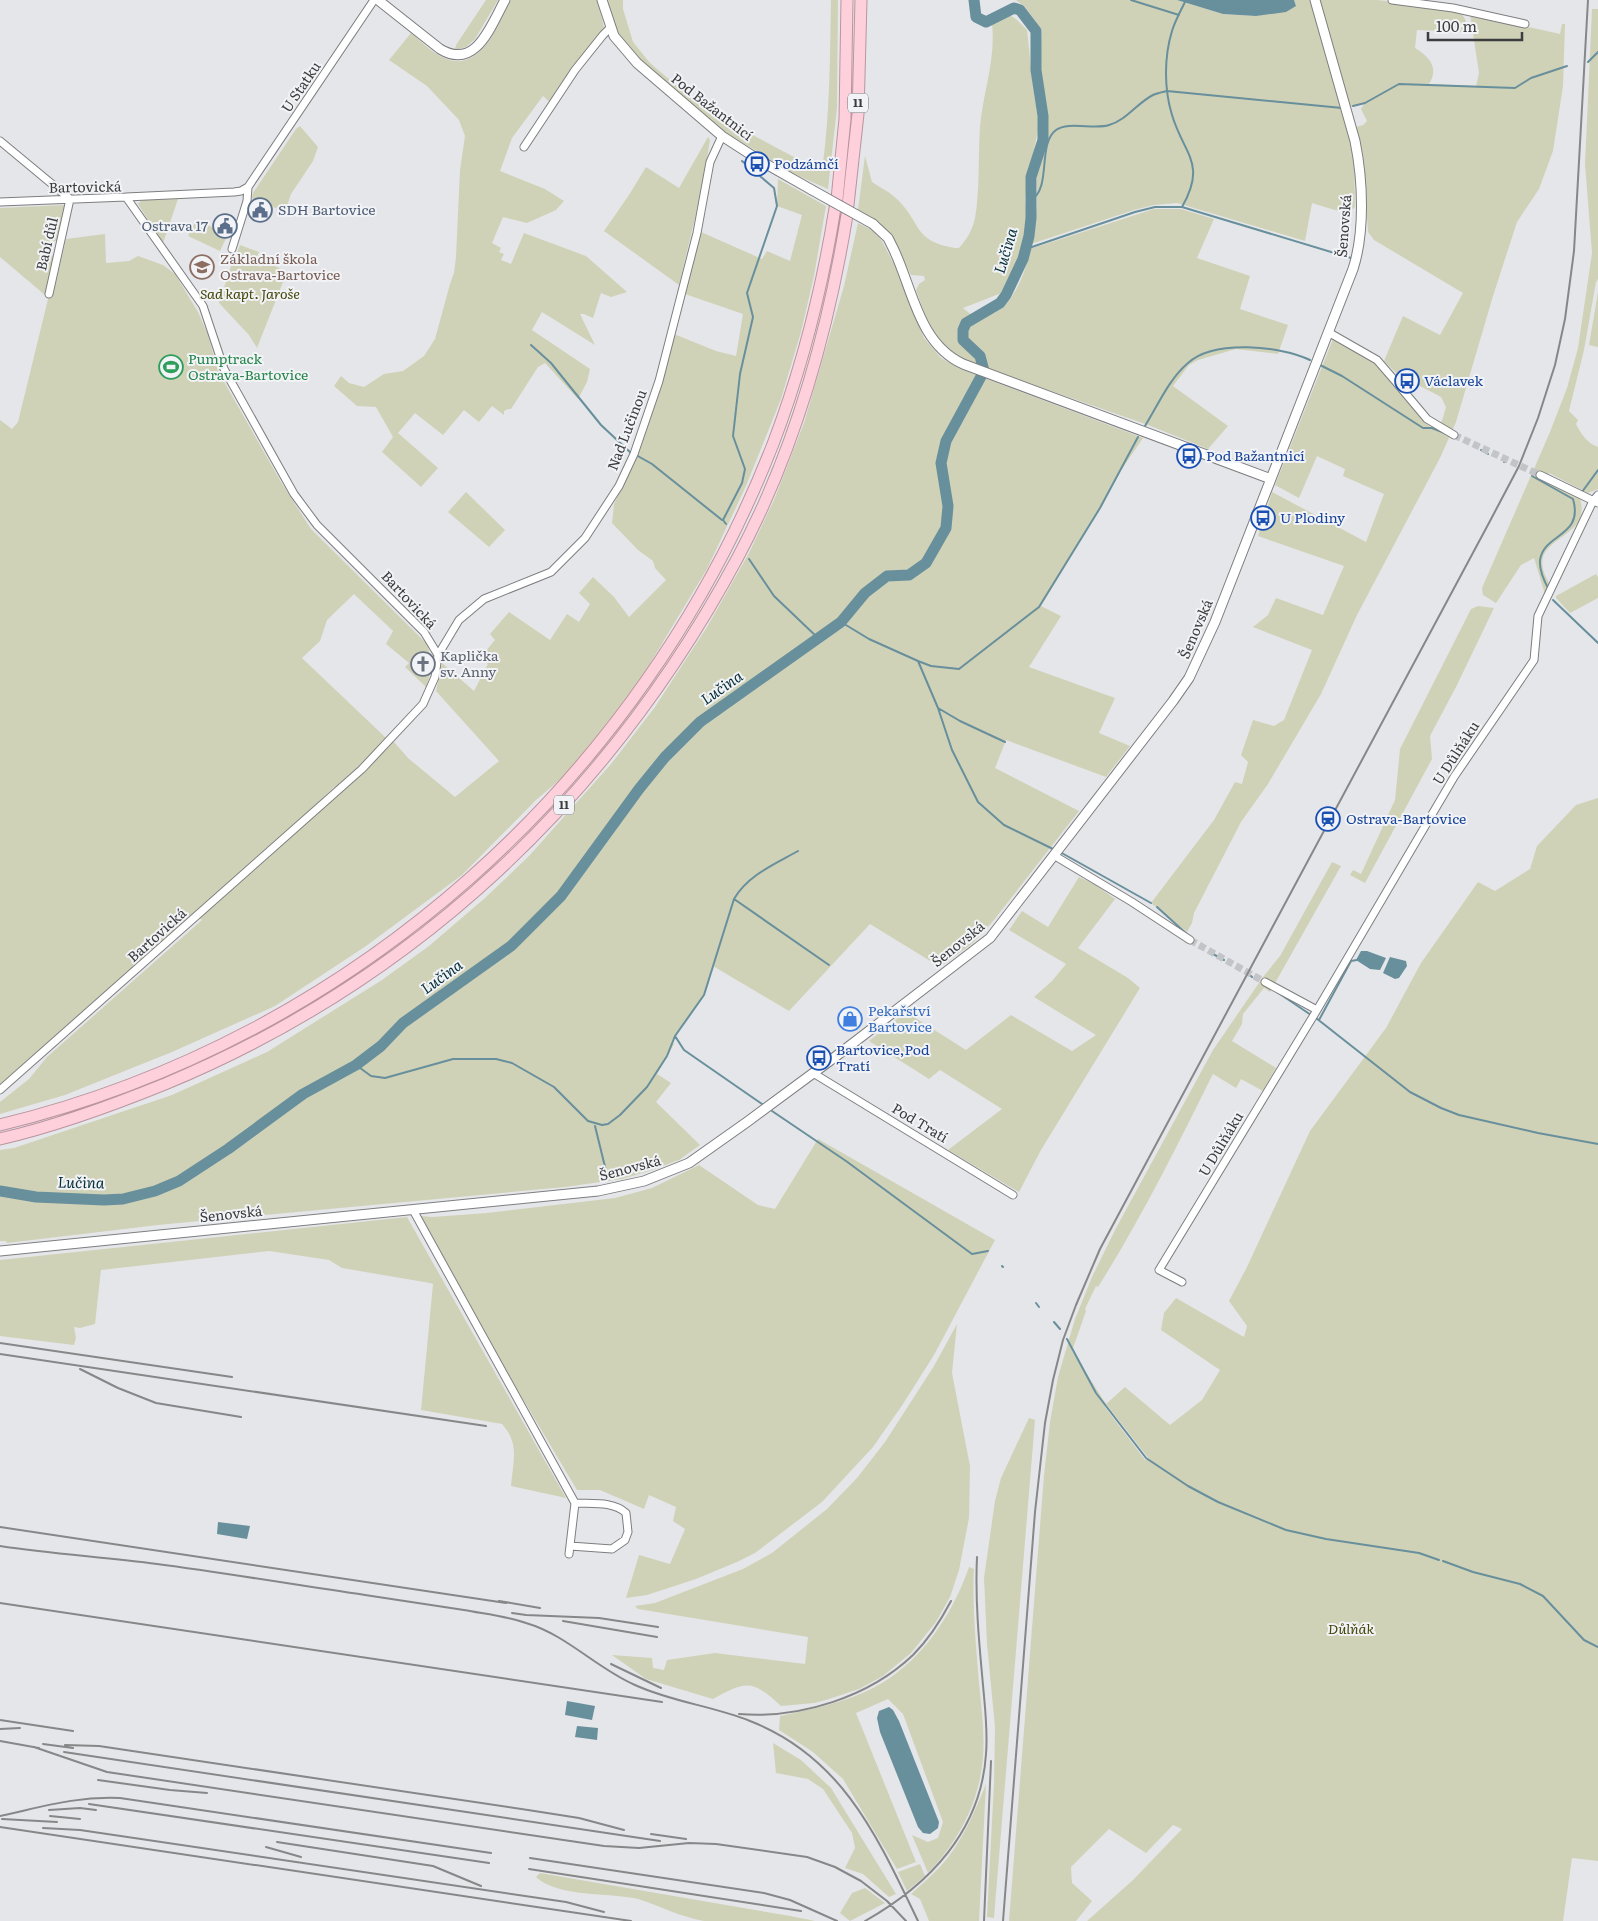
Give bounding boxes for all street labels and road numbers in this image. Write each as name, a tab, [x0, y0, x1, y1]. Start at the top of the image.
street label: U Statku	[276, 57, 325, 116]
street label: Pod Bažantnicí	[668, 68, 758, 145]
road number: 11	[848, 94, 868, 112]
street label: Bartovická	[48, 175, 122, 197]
street label: Šenovská	[1331, 193, 1355, 258]
street label: Babí důl	[30, 215, 62, 272]
street label: Nad Lučinou	[601, 386, 651, 473]
street label: Bartovická	[378, 566, 442, 633]
street label: Šenovská	[1174, 595, 1217, 662]
street label: U Důlňáku	[1427, 717, 1483, 788]
road number: 11	[554, 796, 574, 814]
street label: Bartovická	[123, 902, 190, 966]
street label: Šenovská	[927, 915, 989, 971]
street label: Pod Tratí	[889, 1098, 953, 1147]
street label: U Důlňáku	[1193, 1107, 1247, 1180]
street label: Šenovská	[597, 1149, 663, 1185]
street label: Šenovská	[199, 1200, 264, 1226]

